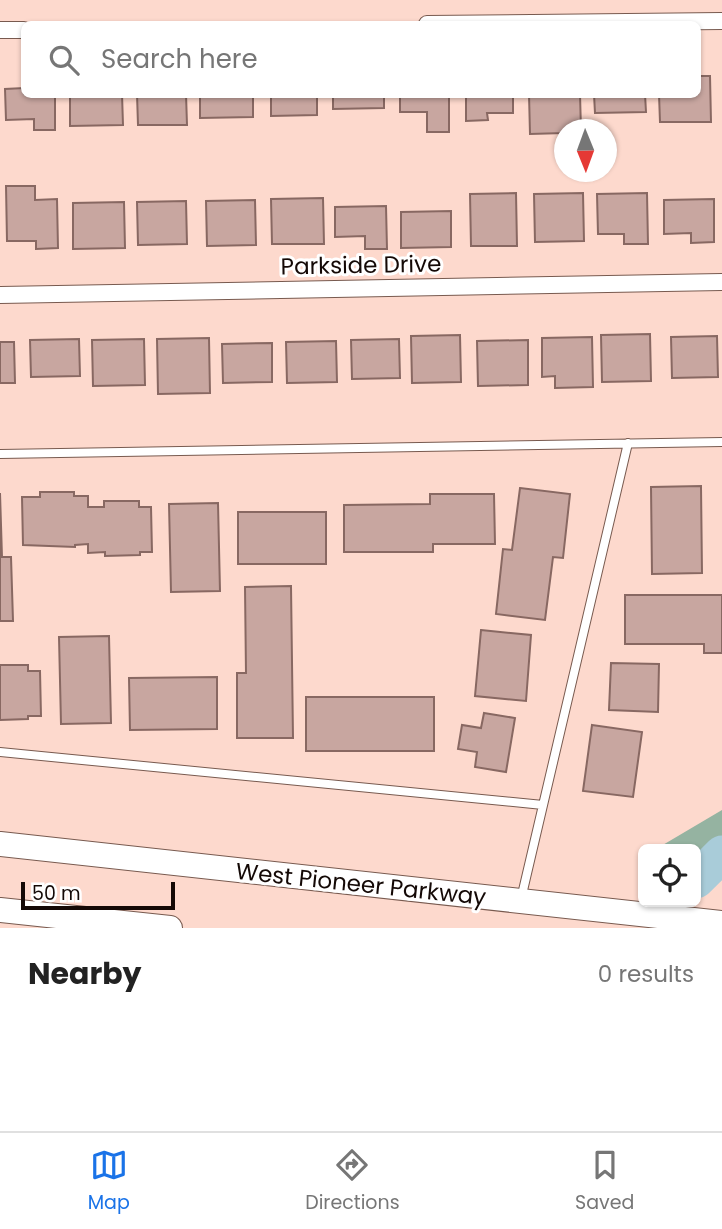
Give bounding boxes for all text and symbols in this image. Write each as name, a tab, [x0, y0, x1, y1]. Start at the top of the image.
search box	[21, 21, 701, 98]
icon: search	[45, 41, 83, 79]
text: Search here	[101, 41, 258, 77]
north arrow	[554, 119, 617, 182]
street label: Parkside Drive	[280, 248, 442, 282]
map controls	[638, 844, 701, 907]
button: locate	[638, 844, 701, 907]
street label: West Pioneer Parkway	[234, 855, 488, 913]
scale bar	[21, 879, 175, 911]
text: 50 m	[32, 880, 81, 907]
text: Nearby	[28, 952, 142, 995]
text: 0 results	[598, 958, 694, 990]
tab: Map	[88, 1146, 130, 1217]
tab: Directions	[305, 1146, 400, 1217]
tab: Saved	[575, 1146, 634, 1217]

